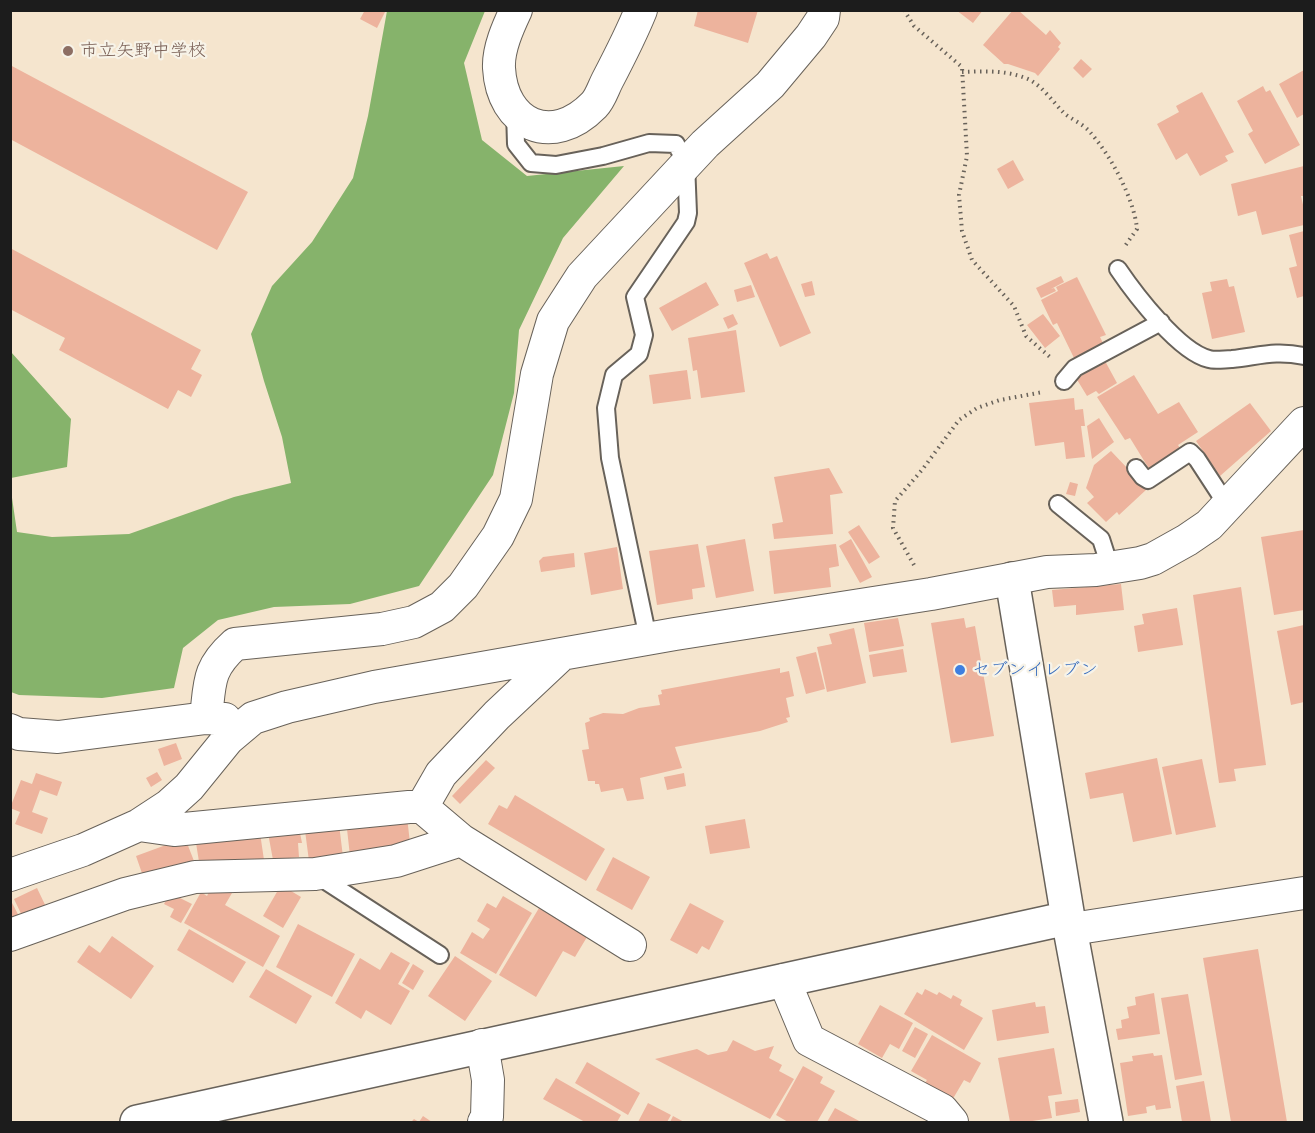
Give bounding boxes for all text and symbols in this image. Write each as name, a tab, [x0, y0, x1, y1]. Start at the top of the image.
place label: 市立矢野中学校	[80, 40, 206, 62]
marker: 市立矢野中学校	[61, 44, 75, 58]
place label: セブンイレブン	[972, 659, 1098, 681]
marker: セブンイレブン	[953, 663, 967, 677]

